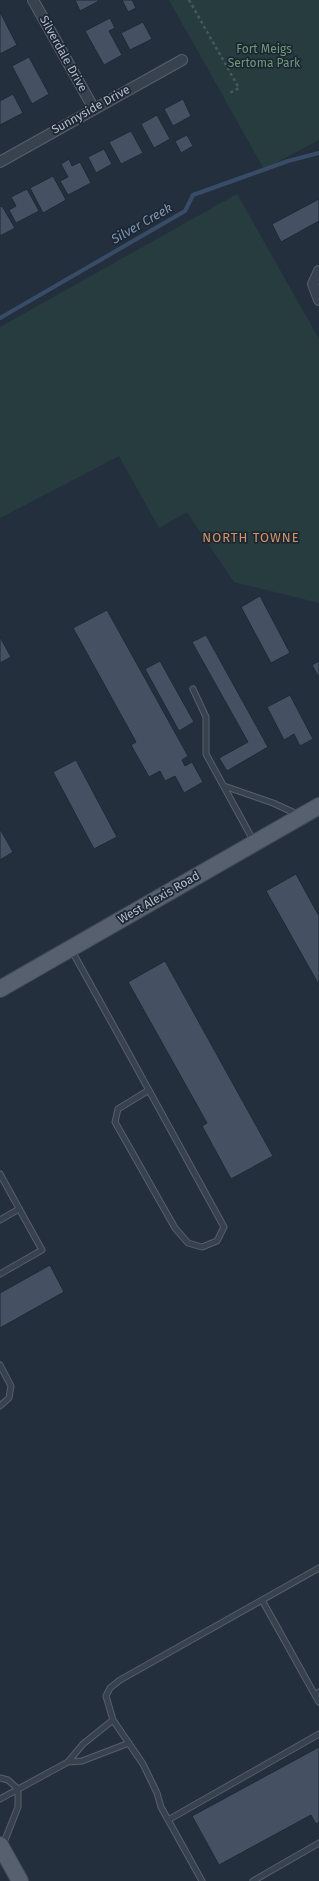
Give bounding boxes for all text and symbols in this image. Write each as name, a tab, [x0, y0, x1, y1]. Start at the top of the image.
street label: Silverdale Drive	[36, 13, 90, 95]
park label: Fort Meigs Sertoma Park	[228, 43, 300, 71]
street label: Sunnyside Drive	[49, 83, 133, 137]
water label: Silver Creek	[109, 200, 175, 248]
district label: NORTH TOWNE	[202, 530, 300, 546]
street label: West Alexis Road	[116, 869, 202, 927]

